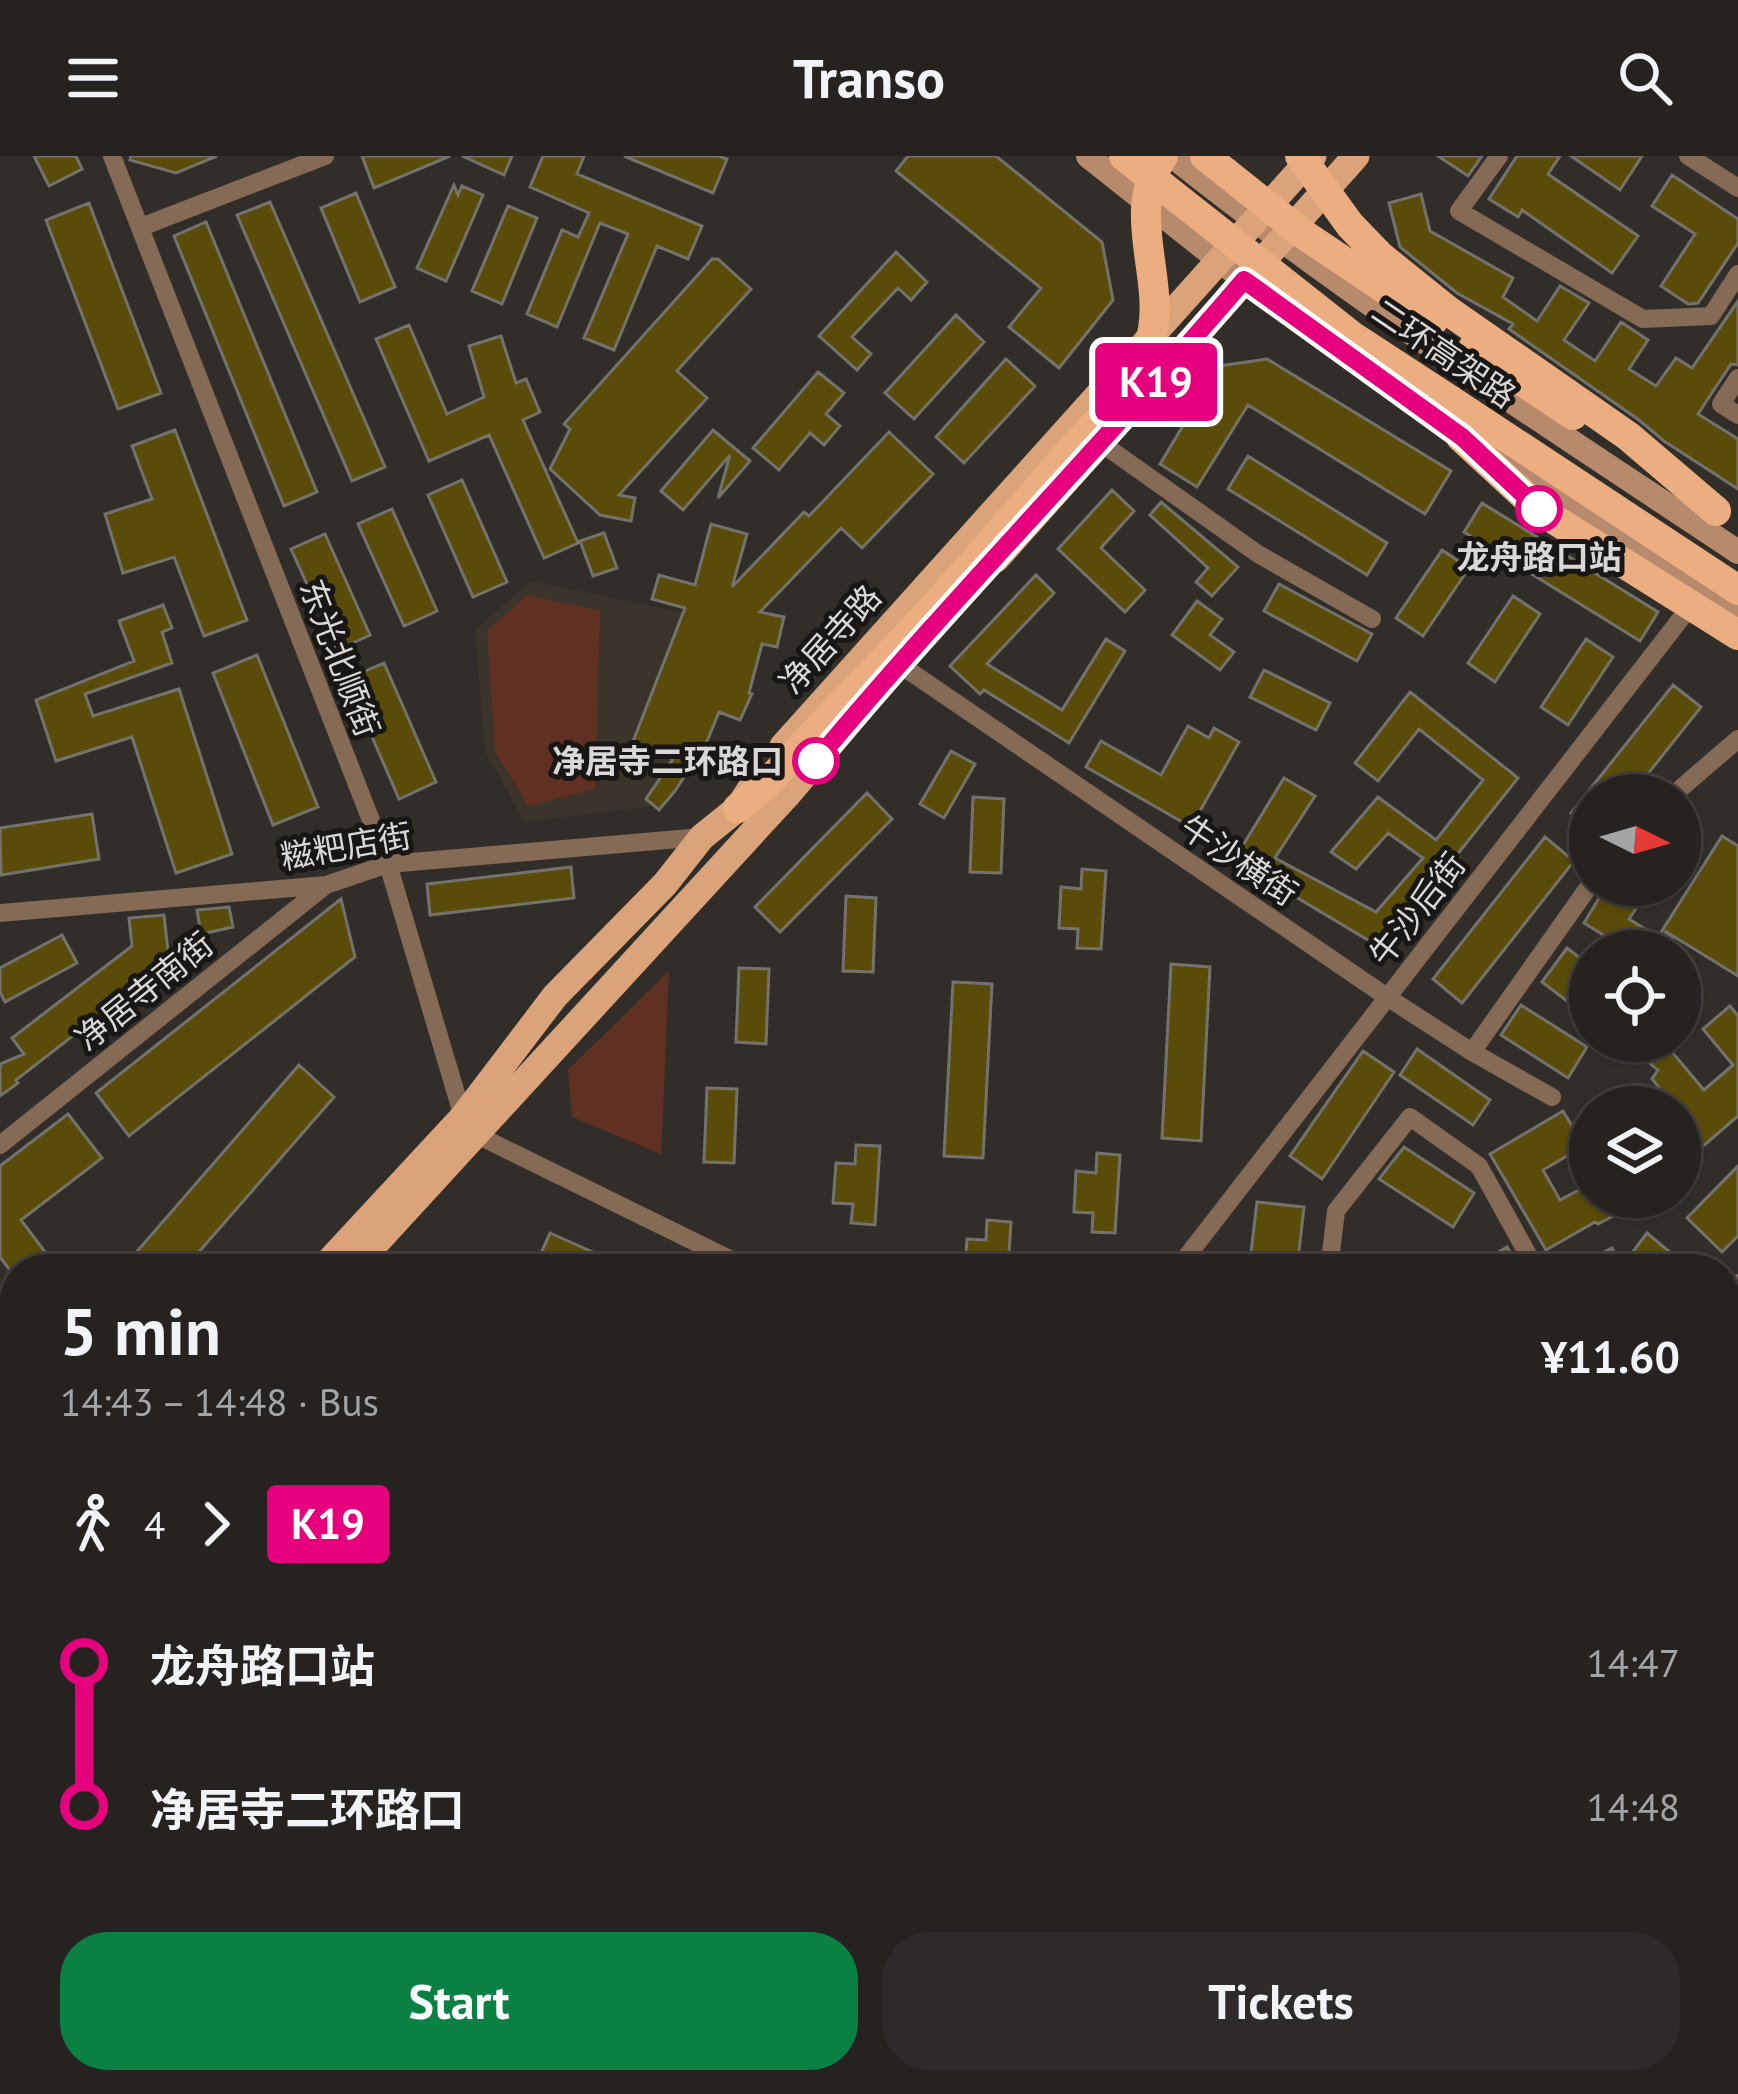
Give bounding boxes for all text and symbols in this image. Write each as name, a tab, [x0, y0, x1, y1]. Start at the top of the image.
text: Transo	[793, 43, 945, 113]
icon: menu	[60, 45, 126, 111]
icon: search	[1612, 45, 1678, 111]
street label: 二环高架路	[1364, 289, 1525, 417]
line badge: K19	[1087, 343, 1225, 421]
text: K19	[1119, 354, 1193, 409]
marker: 龙舟路口站	[1517, 487, 1561, 531]
place label: 龙舟路口站	[1457, 535, 1622, 578]
street label: 东光北顺街	[291, 573, 390, 743]
street label: 净居寺路	[769, 575, 890, 702]
place label: 净居寺二环路口	[552, 739, 783, 782]
marker: 净居寺二环路口	[794, 739, 838, 783]
north arrow	[1569, 774, 1701, 906]
map controls	[1569, 774, 1701, 1218]
street label: 牛沙横街	[1173, 805, 1306, 914]
street label: 糍粑店街	[277, 813, 415, 878]
street label: 牛沙后街	[1359, 843, 1474, 974]
street label: 净居寺南街	[66, 922, 221, 1059]
button: locate	[1569, 930, 1701, 1062]
button: layers	[1569, 1086, 1701, 1218]
text: 5 min	[60, 1288, 221, 1373]
text: ¥11.60	[1541, 1327, 1680, 1385]
text: 14:43 – 14:48 · Bus	[60, 1376, 379, 1427]
icon: walk	[60, 1491, 126, 1557]
icon: forward	[183, 1491, 249, 1557]
text: K19	[291, 1496, 365, 1551]
text: 4	[144, 1499, 165, 1550]
text: 龙舟路口站	[150, 1636, 375, 1694]
text: 14:47	[1586, 1637, 1680, 1688]
text: 净居寺二环路口	[150, 1780, 465, 1838]
text: 14:48	[1586, 1781, 1680, 1832]
button: Start	[60, 1932, 858, 2070]
button: Tickets	[882, 1932, 1680, 2070]

